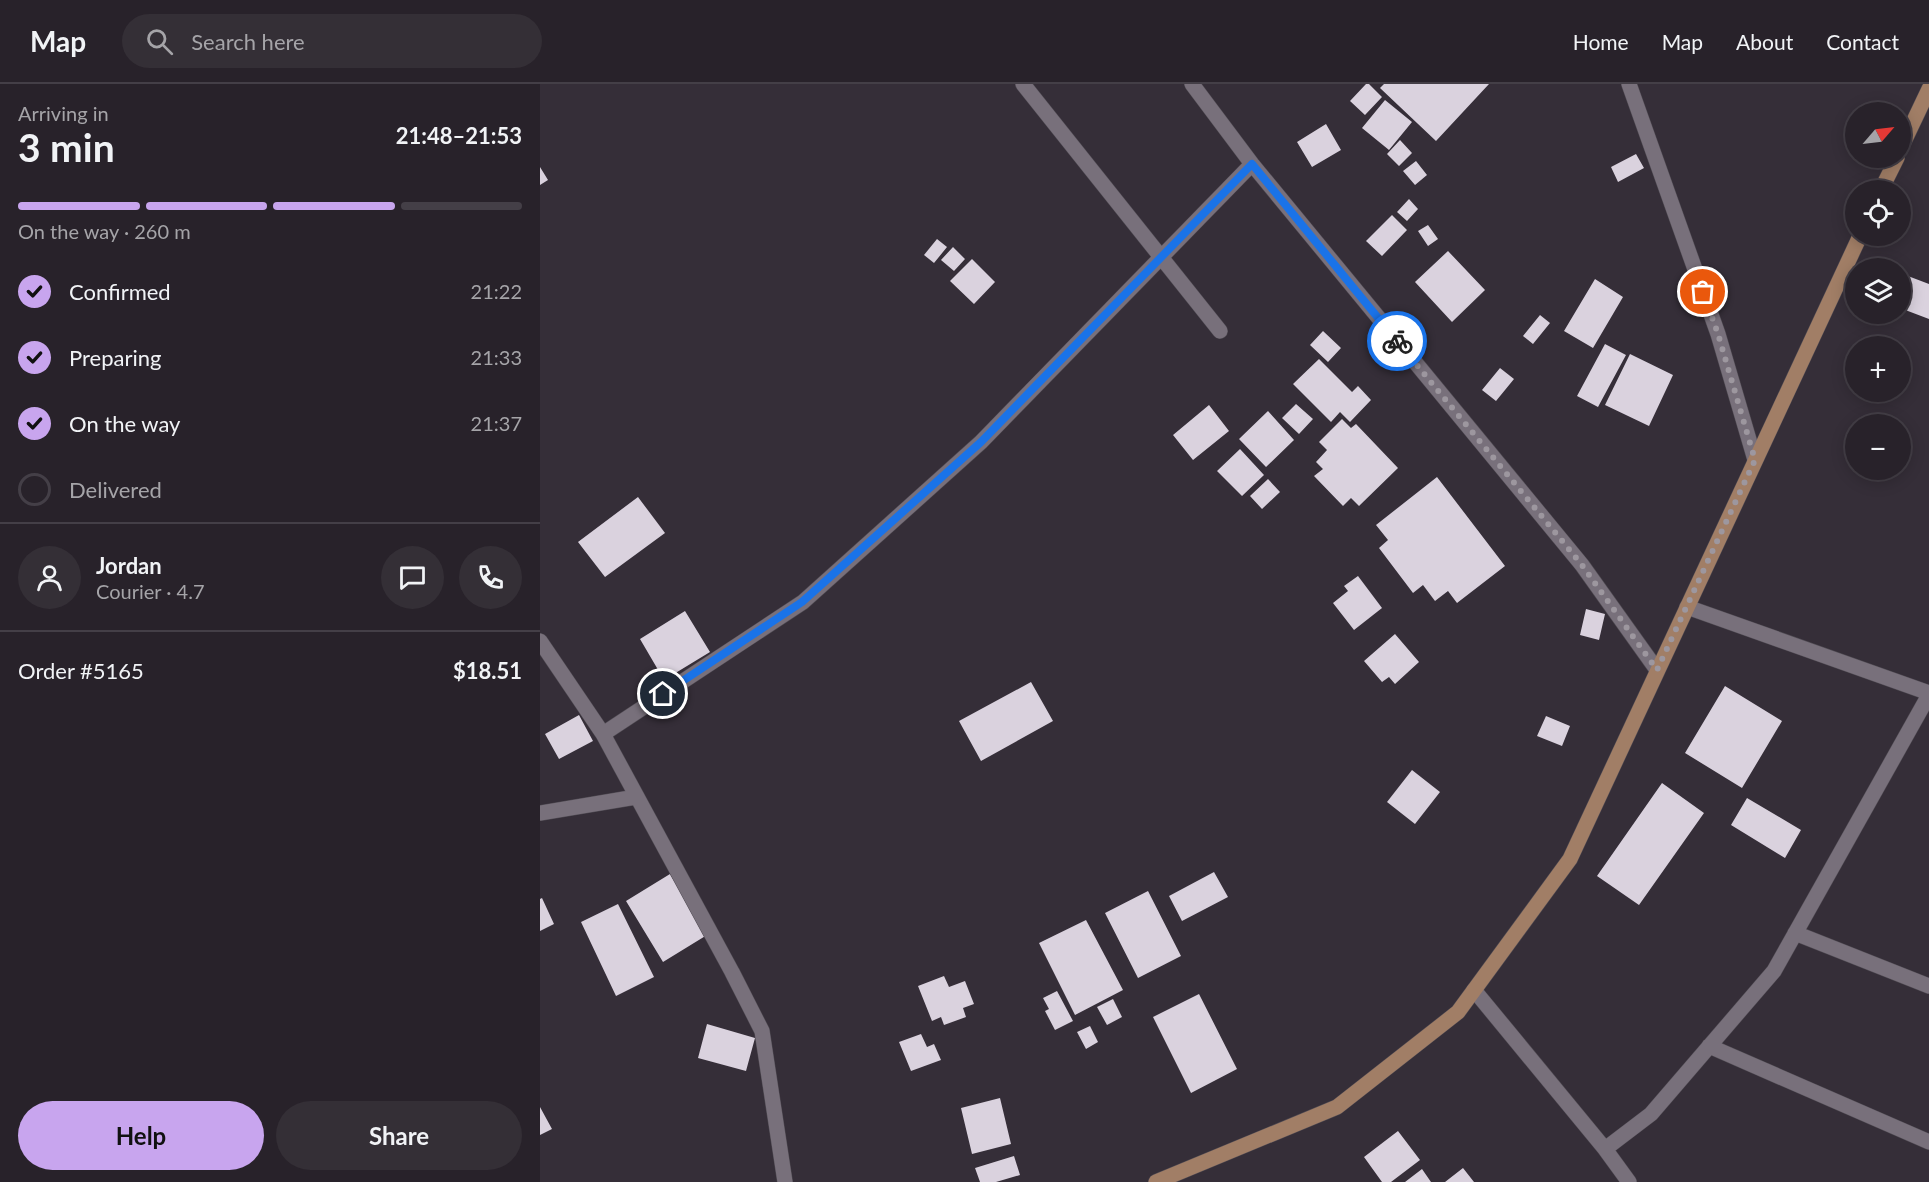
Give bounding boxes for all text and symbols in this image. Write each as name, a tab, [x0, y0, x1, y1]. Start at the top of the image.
search box	[122, 14, 542, 68]
text: Map	[30, 24, 86, 58]
icon: search	[143, 25, 176, 58]
text: Search here	[191, 28, 305, 55]
text: Home	[1573, 29, 1629, 54]
text: Map	[1662, 29, 1703, 54]
text: About	[1736, 29, 1793, 54]
text: Contact	[1826, 29, 1899, 54]
text: Arriving in	[18, 101, 109, 125]
north arrow	[1845, 102, 1911, 168]
map controls	[1845, 102, 1911, 480]
text: 21:48–21:53	[396, 122, 522, 149]
text: 3 min	[18, 124, 115, 170]
button: locate	[1845, 180, 1911, 246]
text: On the way · 260 m	[18, 219, 191, 243]
button: layers	[1845, 258, 1911, 324]
pin	[1677, 266, 1728, 317]
icon: check	[18, 275, 51, 308]
icon: bag	[1686, 275, 1719, 308]
text: Confirmed	[69, 278, 171, 305]
text: 21:22	[471, 279, 522, 303]
courier	[1367, 311, 1427, 371]
icon: bike	[1381, 325, 1414, 358]
button: +	[1845, 336, 1911, 402]
icon: check	[18, 341, 51, 374]
text: Preparing	[69, 344, 161, 371]
text: 21:33	[471, 345, 522, 369]
icon: check	[18, 407, 51, 440]
text: On the way	[69, 410, 180, 437]
text: 21:37	[471, 411, 522, 435]
button: −	[1845, 414, 1911, 480]
text: Delivered	[69, 476, 162, 503]
button: person	[18, 546, 81, 609]
button: chat	[381, 546, 444, 609]
button: phone	[459, 546, 522, 609]
text: Jordan	[96, 552, 162, 579]
text: Courier · 4.7	[96, 579, 205, 603]
text: Order #5165	[18, 657, 144, 684]
text: $18.51	[453, 657, 522, 684]
pin	[637, 668, 688, 719]
icon: home	[646, 677, 679, 710]
button: Help	[18, 1101, 264, 1170]
button: Share	[276, 1101, 522, 1170]

